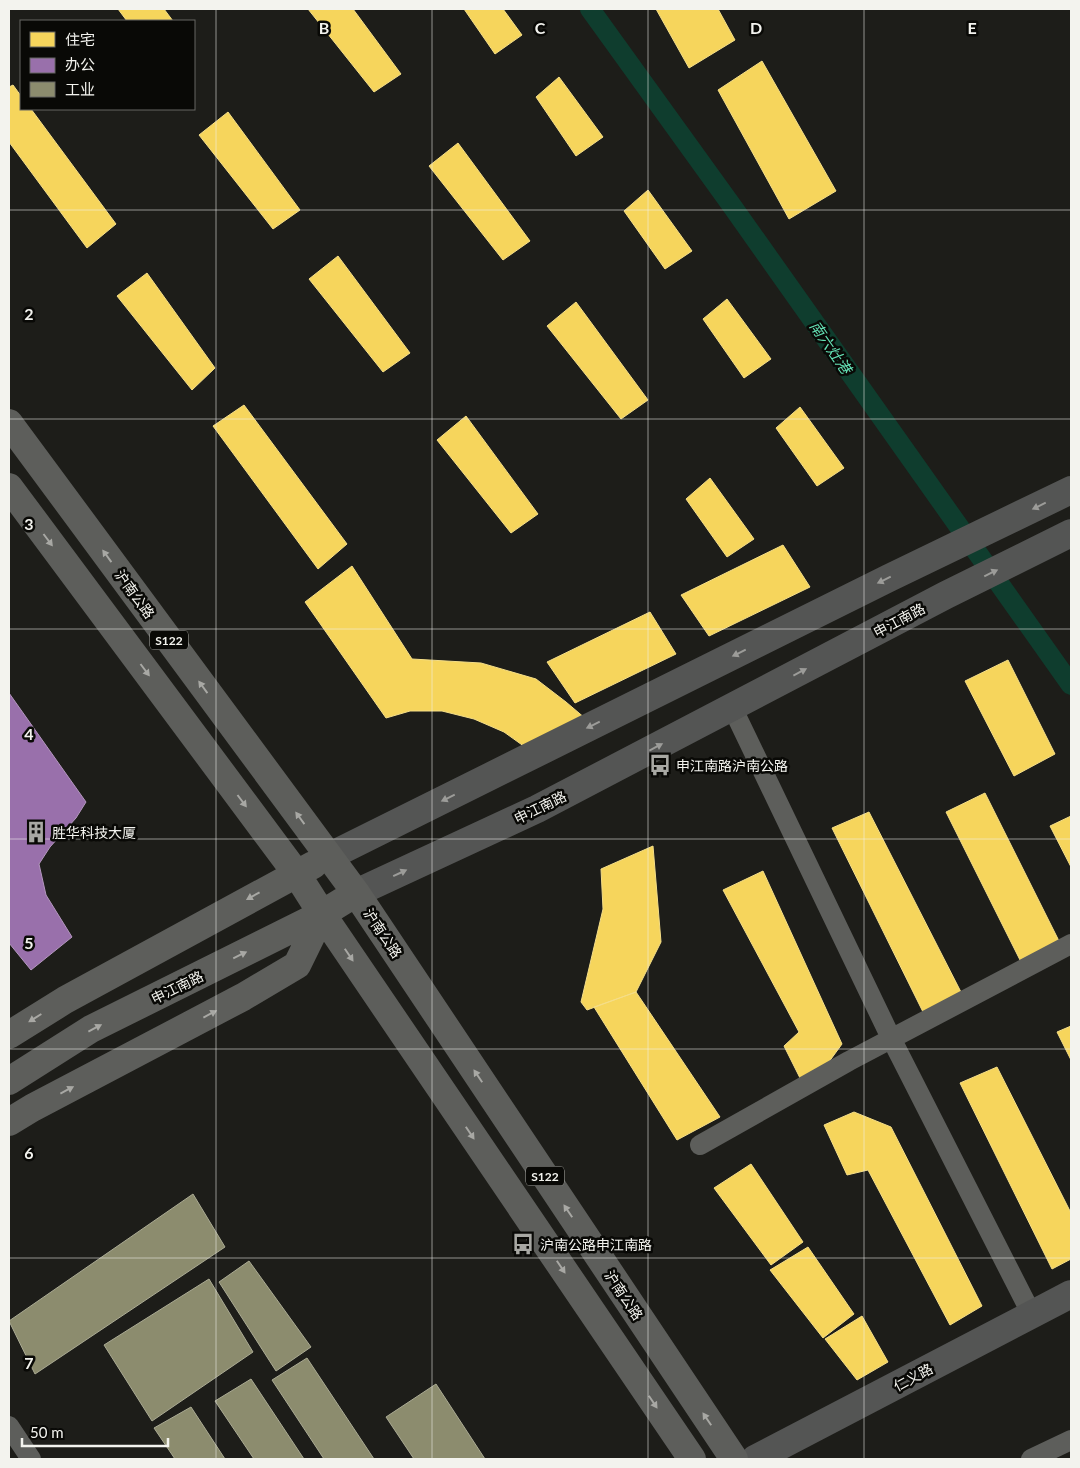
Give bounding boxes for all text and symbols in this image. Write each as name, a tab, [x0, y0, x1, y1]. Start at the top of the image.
text: B	[319, 18, 329, 37]
text: C	[535, 18, 546, 37]
text: D	[750, 18, 762, 37]
text: E	[967, 18, 977, 37]
legend	[20, 20, 195, 110]
text: 住宅	[65, 30, 95, 48]
text: 办公	[65, 55, 95, 73]
text: 工业	[65, 80, 95, 98]
text: 2	[24, 304, 34, 323]
water label: 南六灶港	[806, 317, 857, 378]
one-way arrow	[1032, 502, 1046, 510]
text: 3	[24, 514, 34, 533]
one-way arrow	[43, 533, 54, 546]
one-way arrow	[102, 549, 112, 563]
street label: 沪南公路	[112, 566, 158, 622]
one-way arrow	[984, 569, 998, 577]
one-way arrow	[877, 576, 892, 584]
street label: 申江南路	[870, 599, 928, 641]
road number: S122	[150, 630, 188, 650]
one-way arrow	[732, 649, 746, 657]
one-way arrow	[140, 663, 151, 676]
one-way arrow	[792, 668, 807, 676]
one-way arrow	[198, 680, 208, 694]
one-way arrow	[586, 721, 601, 729]
text: 4	[24, 724, 34, 743]
one-way arrow	[648, 743, 663, 751]
bus stop icon: 申江南路沪南公路	[647, 752, 673, 778]
place label: 申江南路沪南公路	[676, 757, 788, 774]
street label: 申江南路	[511, 787, 569, 827]
one-way arrow	[237, 794, 248, 807]
one-way arrow	[441, 794, 455, 802]
one-way arrow	[294, 812, 305, 825]
building icon: 胜华科技大厦	[23, 819, 49, 845]
place label: 胜华科技大厦	[52, 824, 136, 841]
one-way arrow	[393, 868, 407, 876]
one-way arrow	[247, 892, 260, 901]
street label: 沪南公路	[360, 905, 406, 961]
text: 5	[24, 933, 34, 952]
one-way arrow	[344, 948, 354, 962]
one-way arrow	[233, 951, 247, 959]
street label: 申江南路	[148, 967, 206, 1007]
one-way arrow	[203, 1010, 218, 1018]
one-way arrow	[29, 1014, 42, 1023]
one-way arrow	[87, 1024, 102, 1032]
one-way arrow	[473, 1069, 483, 1082]
one-way arrow	[59, 1086, 74, 1094]
one-way arrow	[465, 1126, 475, 1140]
text: 6	[24, 1143, 34, 1162]
road number: S122	[526, 1166, 564, 1186]
one-way arrow	[563, 1204, 573, 1218]
bus stop icon: 沪南公路申江南路	[510, 1231, 536, 1257]
place label: 沪南公路申江南路	[540, 1236, 652, 1253]
one-way arrow	[556, 1261, 566, 1274]
street label: 沪南公路	[601, 1267, 647, 1323]
text: 7	[24, 1353, 34, 1372]
street label: 仁义路	[890, 1360, 936, 1394]
one-way arrow	[648, 1395, 657, 1408]
one-way arrow	[702, 1412, 712, 1425]
scale bar	[22, 1416, 169, 1448]
text: 50 m	[30, 1423, 64, 1441]

